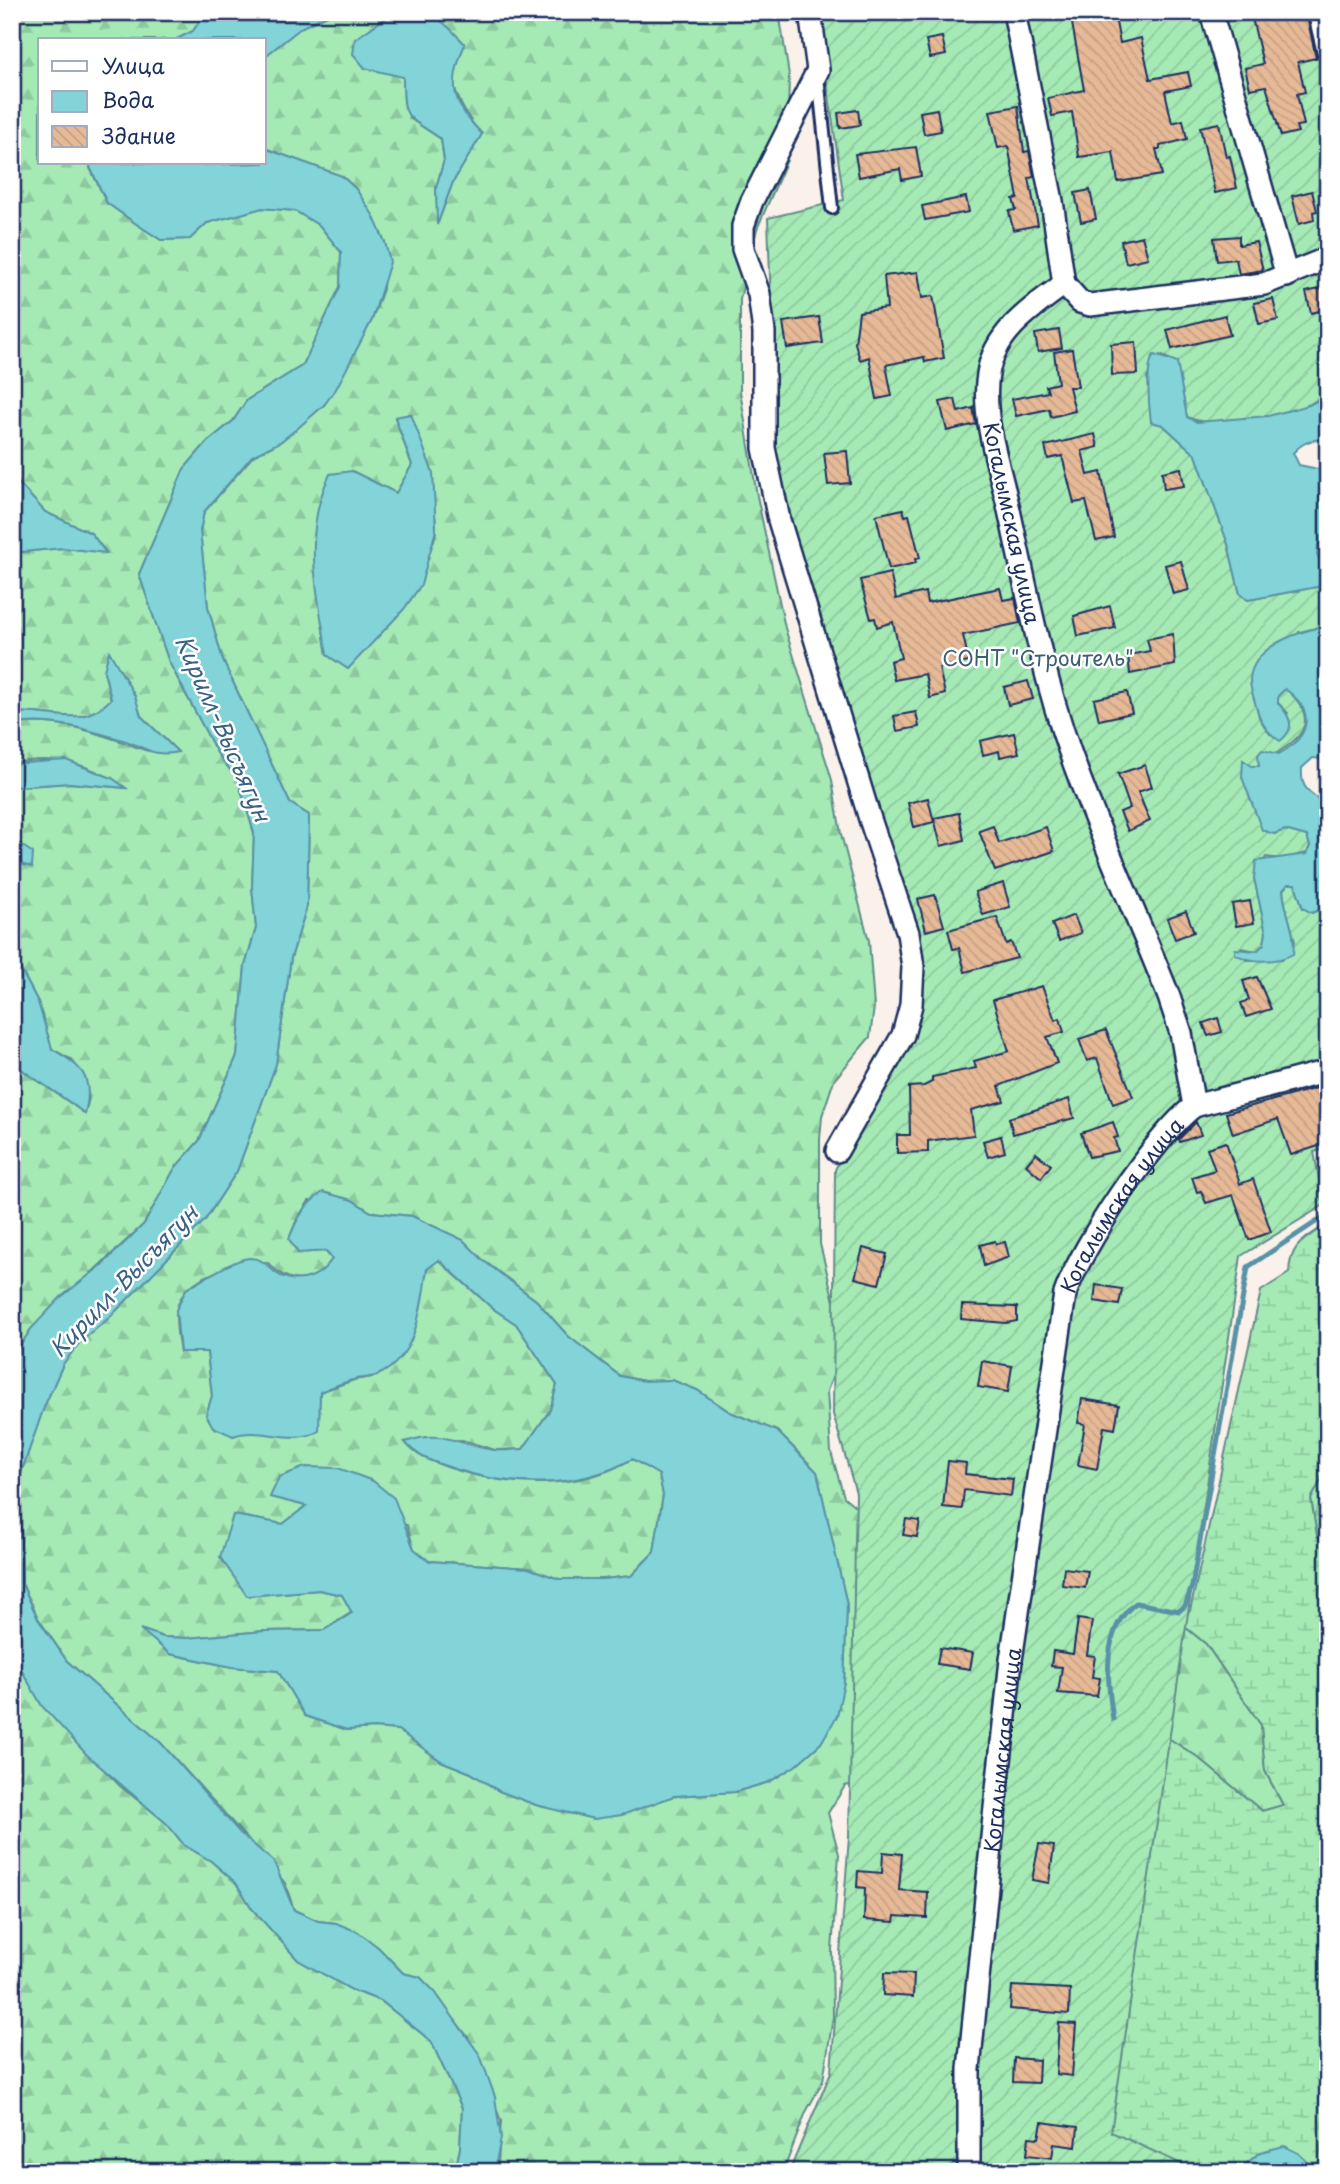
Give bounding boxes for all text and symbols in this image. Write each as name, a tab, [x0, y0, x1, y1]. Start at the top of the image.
legend	[38, 38, 266, 164]
text: Улица	[102, 49, 165, 81]
text: Вода	[102, 83, 154, 115]
text: Здание	[102, 119, 176, 151]
street label: Когалымская улица	[976, 419, 1050, 628]
water label: Кирилл-Высъягун	[167, 629, 281, 828]
park label: СОНТ "Строитель"	[942, 641, 1134, 673]
street label: Когалымская улица	[1051, 1108, 1191, 1297]
water label: Кирилл-Высъягун	[41, 1194, 206, 1364]
street label: Когалымская улица	[975, 1644, 1029, 1854]

